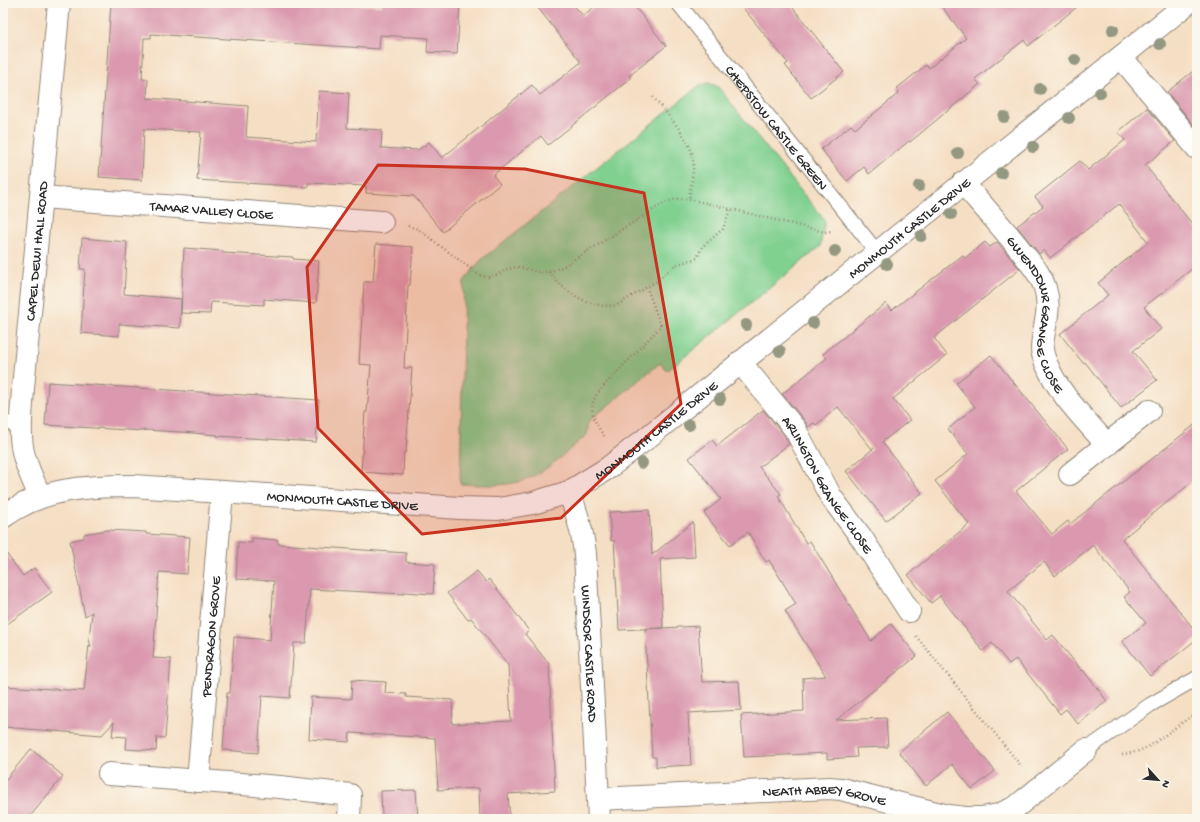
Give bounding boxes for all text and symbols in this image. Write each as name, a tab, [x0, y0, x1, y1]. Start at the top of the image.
street label: CHEPSTOW CASTLE GREEN	[720, 63, 830, 195]
street label: MONMOUTH CASTLE DRIVE	[846, 174, 976, 283]
street label: CAPEL DEWI HALL ROAD	[23, 180, 53, 322]
street label: TAMAR VALLEY CLOSE	[148, 199, 275, 225]
street label: GWENDDWR GRANGE CLOSE	[1001, 233, 1067, 398]
street label: MONMOUTH CASTLE DRIVE	[592, 377, 723, 485]
street label: ARLINGTON GRANGE CLOSE	[777, 413, 876, 558]
street label: MONMOUTH CASTLE DRIVE	[266, 489, 420, 516]
street label: PENDRAGON GROVE	[199, 574, 226, 699]
street label: WINDSOR CASTLE ROAD	[576, 585, 600, 724]
north arrow	[1138, 760, 1178, 800]
text: N	[1158, 778, 1172, 790]
street label: NEATH ABBEY GROVE	[762, 782, 889, 811]

